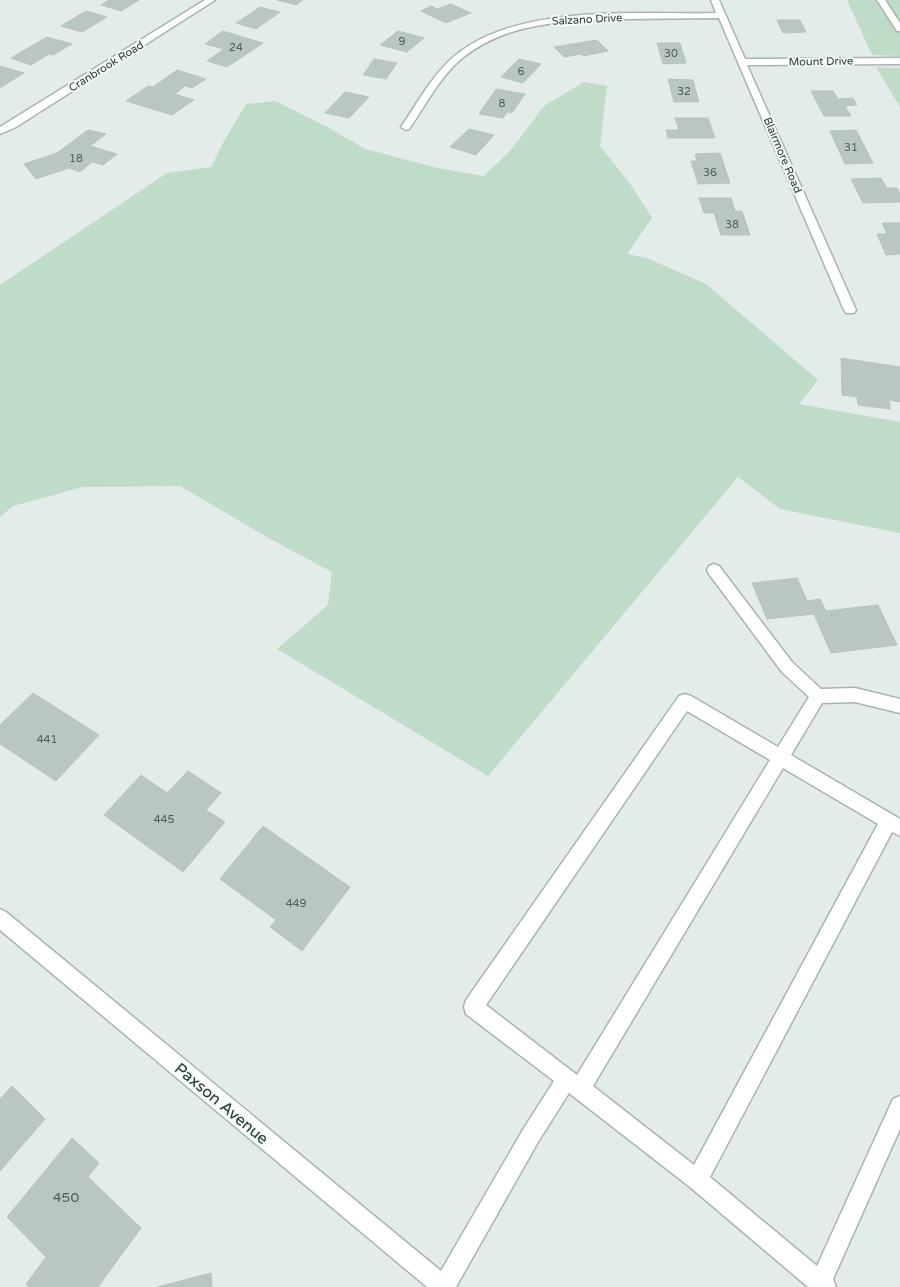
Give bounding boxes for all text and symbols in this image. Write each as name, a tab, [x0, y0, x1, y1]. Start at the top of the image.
street label: Salzano Drive	[551, 11, 623, 28]
house number: 9	[399, 35, 406, 48]
street label: Cranbrook Road	[67, 38, 146, 95]
house number: 24	[229, 41, 243, 54]
house number: 30	[664, 47, 678, 60]
street label: Mount Drive	[789, 54, 853, 69]
house number: 6	[518, 65, 525, 78]
house number: 32	[677, 85, 691, 98]
house number: 8	[499, 97, 506, 110]
street label: Blairmore Road	[761, 115, 804, 195]
house number: 31	[844, 141, 858, 154]
house number: 18	[69, 152, 83, 165]
house number: 36	[703, 166, 717, 179]
house number: 38	[725, 218, 739, 231]
house number: 441	[37, 733, 57, 746]
house number: 445	[154, 813, 174, 826]
house number: 449	[286, 897, 306, 910]
street label: Paxson Avenue	[170, 1059, 272, 1149]
house number: 450	[53, 1189, 79, 1206]

